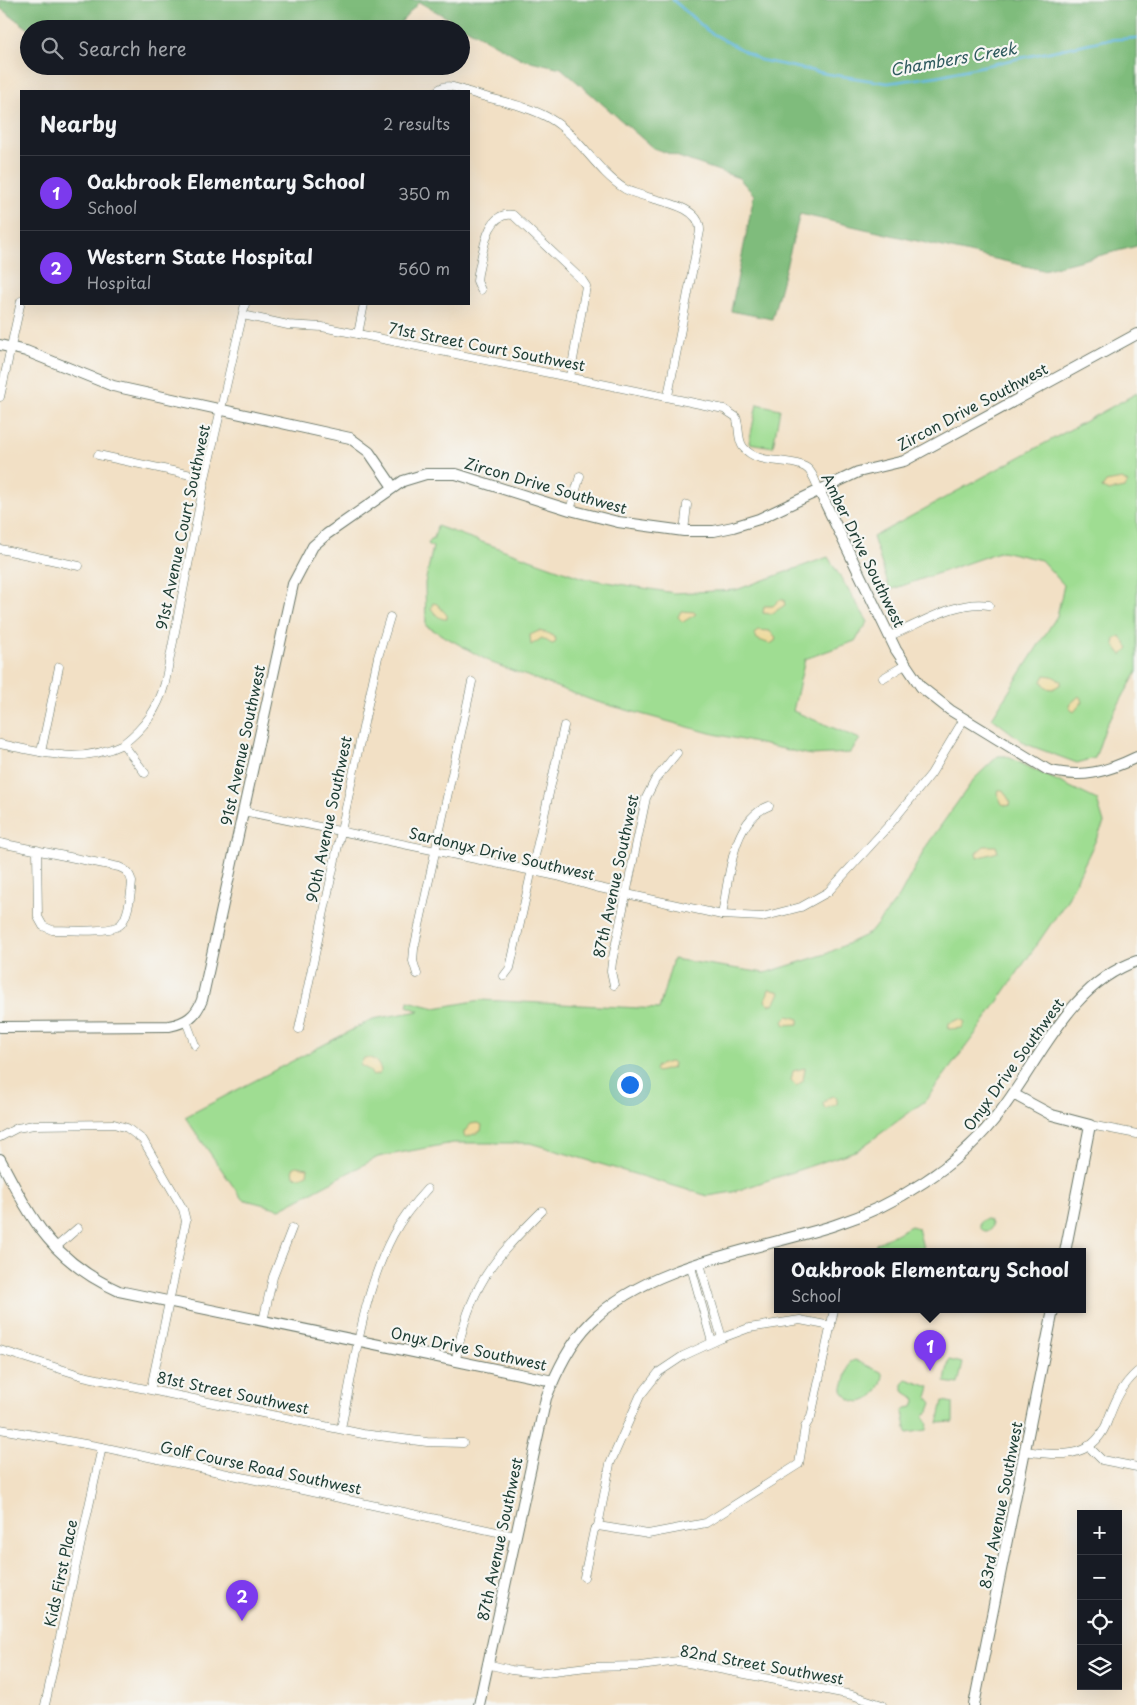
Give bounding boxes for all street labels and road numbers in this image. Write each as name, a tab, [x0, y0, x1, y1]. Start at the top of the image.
street label: 71st Street Court Southwest	[387, 316, 587, 376]
street label: Zircon Drive Southwest	[892, 356, 1052, 456]
street label: 91st Avenue Court Southwest	[149, 422, 215, 632]
street label: Zircon Drive Southwest	[462, 451, 630, 519]
street label: Amber Drive Southwest	[817, 469, 911, 631]
street label: 91st Avenue Southwest	[214, 663, 270, 827]
street label: 90th Avenue Southwest	[299, 734, 357, 904]
street label: 87th Avenue Southwest	[586, 792, 644, 960]
street label: Sardonyx Drive Southwest	[407, 820, 597, 886]
street label: Onyx Drive Southwest	[957, 993, 1069, 1135]
street label: Onyx Drive Southwest	[389, 1320, 549, 1376]
street label: 81st Street Southwest	[155, 1365, 311, 1419]
street label: 83rd Avenue Southwest	[972, 1419, 1028, 1591]
street label: Golf Course Road Southwest	[158, 1434, 364, 1500]
street label: 87th Avenue Southwest	[470, 1455, 528, 1623]
street label: Kids First Place	[37, 1517, 83, 1629]
street label: 82nd Street Southwest	[678, 1638, 846, 1690]

